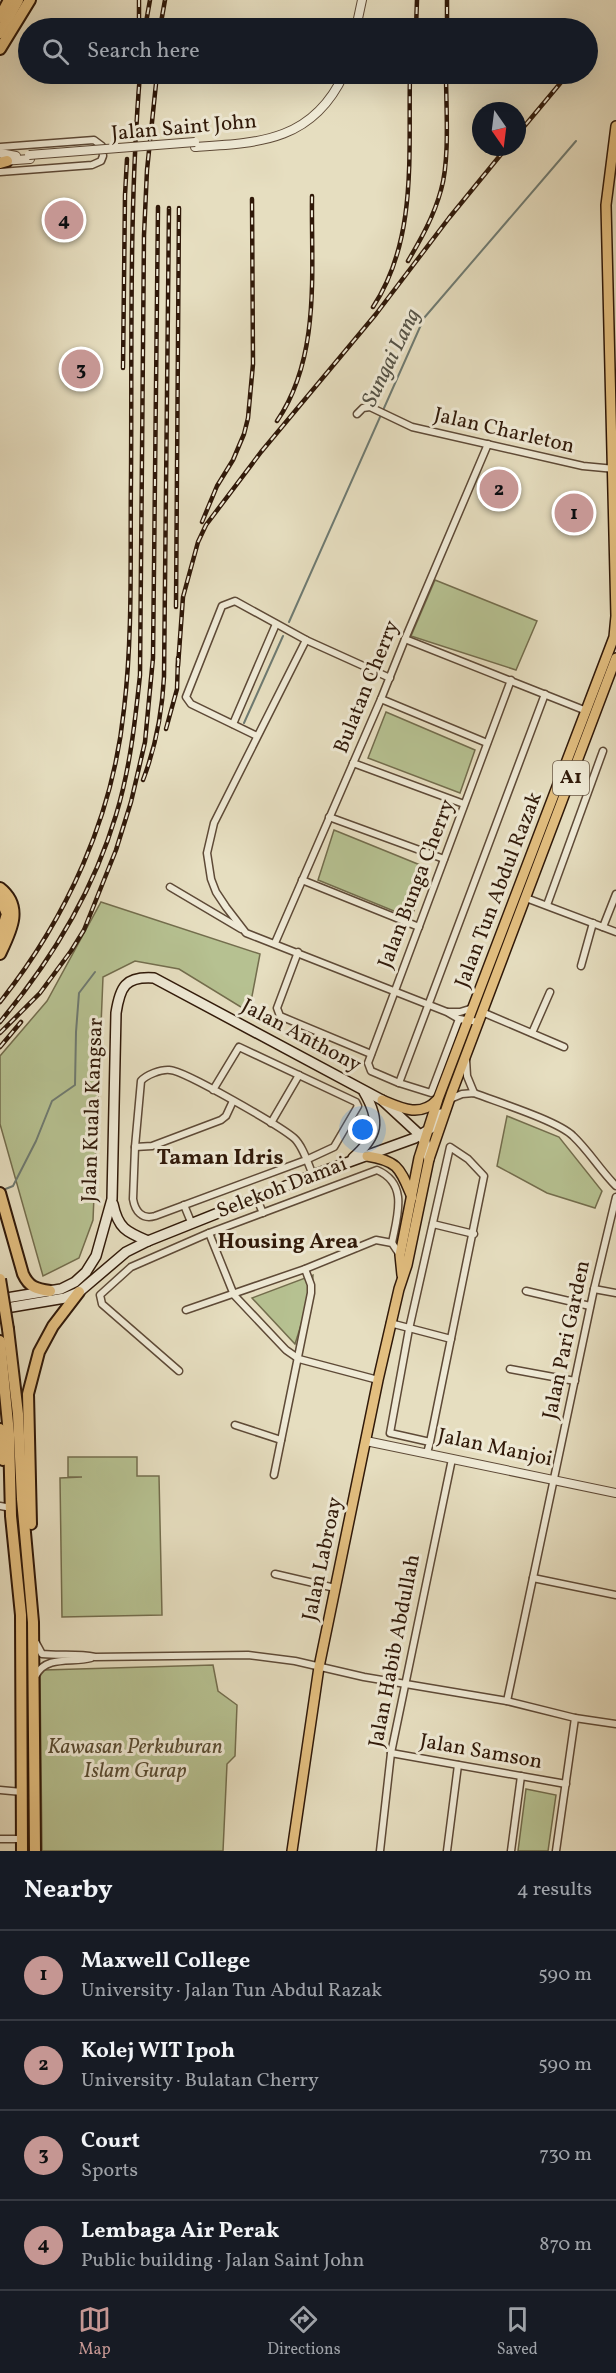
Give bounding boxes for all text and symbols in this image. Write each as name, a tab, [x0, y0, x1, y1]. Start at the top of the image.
search box	[18, 18, 598, 84]
icon: search	[39, 35, 72, 68]
text: Search here	[87, 36, 200, 67]
north arrow	[472, 102, 526, 156]
street label: Jalan Saint John	[110, 107, 258, 149]
pin: 4	[44, 198, 84, 242]
water label: Sungai Lang	[355, 303, 429, 412]
pin: 3	[62, 346, 100, 392]
street label: Jalan Charleton	[431, 401, 577, 461]
pin: 2	[480, 466, 518, 512]
pin: 1	[554, 490, 594, 536]
street label: Bulatan Cherry	[327, 616, 407, 758]
road number: A1	[553, 761, 589, 795]
street label: Jalan Tun Abdul Razak	[448, 787, 550, 992]
street label: Jalan Bunga Cherry	[371, 795, 463, 973]
street label: Jalan Anthony	[236, 992, 367, 1080]
street label: Jalan Kuala Kangsar	[75, 1017, 111, 1203]
your location	[348, 1115, 377, 1144]
district label: Taman Idris	[156, 1143, 284, 1174]
street label: Selekoh Damai	[213, 1150, 351, 1226]
district label: Housing Area	[217, 1227, 359, 1258]
street label: Jalan Pari Garden	[536, 1258, 598, 1422]
street label: Jalan Manjoi	[435, 1422, 555, 1474]
street label: Jalan Labroay	[296, 1494, 350, 1624]
street label: Jalan Habib Abdullah	[362, 1552, 428, 1750]
street label: Jalan Samson	[417, 1727, 545, 1777]
park label: Kawasan Perkuburan Islam Gurap	[47, 1733, 223, 1786]
text: Nearby	[24, 1872, 113, 1908]
text: 4 results	[517, 1876, 592, 1904]
text: Maxwell College	[81, 1946, 250, 1977]
text: 1	[39, 1961, 48, 1989]
text: 590 m	[538, 1961, 592, 1989]
text: University · Jalan Tun Abdul Razak	[81, 1977, 382, 2005]
text: Kolej WIT Ipoh	[81, 2036, 235, 2067]
text: 2	[38, 2051, 49, 2079]
text: 590 m	[538, 2051, 592, 2079]
text: University · Bulatan Cherry	[81, 2067, 319, 2095]
text: Court	[81, 2126, 140, 2157]
text: 3	[38, 2141, 49, 2169]
text: 730 m	[539, 2141, 592, 2169]
text: Sports	[81, 2157, 138, 2185]
text: Lembaga Air Perak	[81, 2216, 279, 2247]
text: 4	[37, 2231, 50, 2259]
text: 870 m	[539, 2231, 592, 2259]
text: Public building · Jalan Saint John	[81, 2247, 364, 2275]
tab: Map	[78, 2303, 111, 2361]
tab: Directions	[267, 2303, 341, 2361]
tab: Saved	[497, 2303, 538, 2361]

